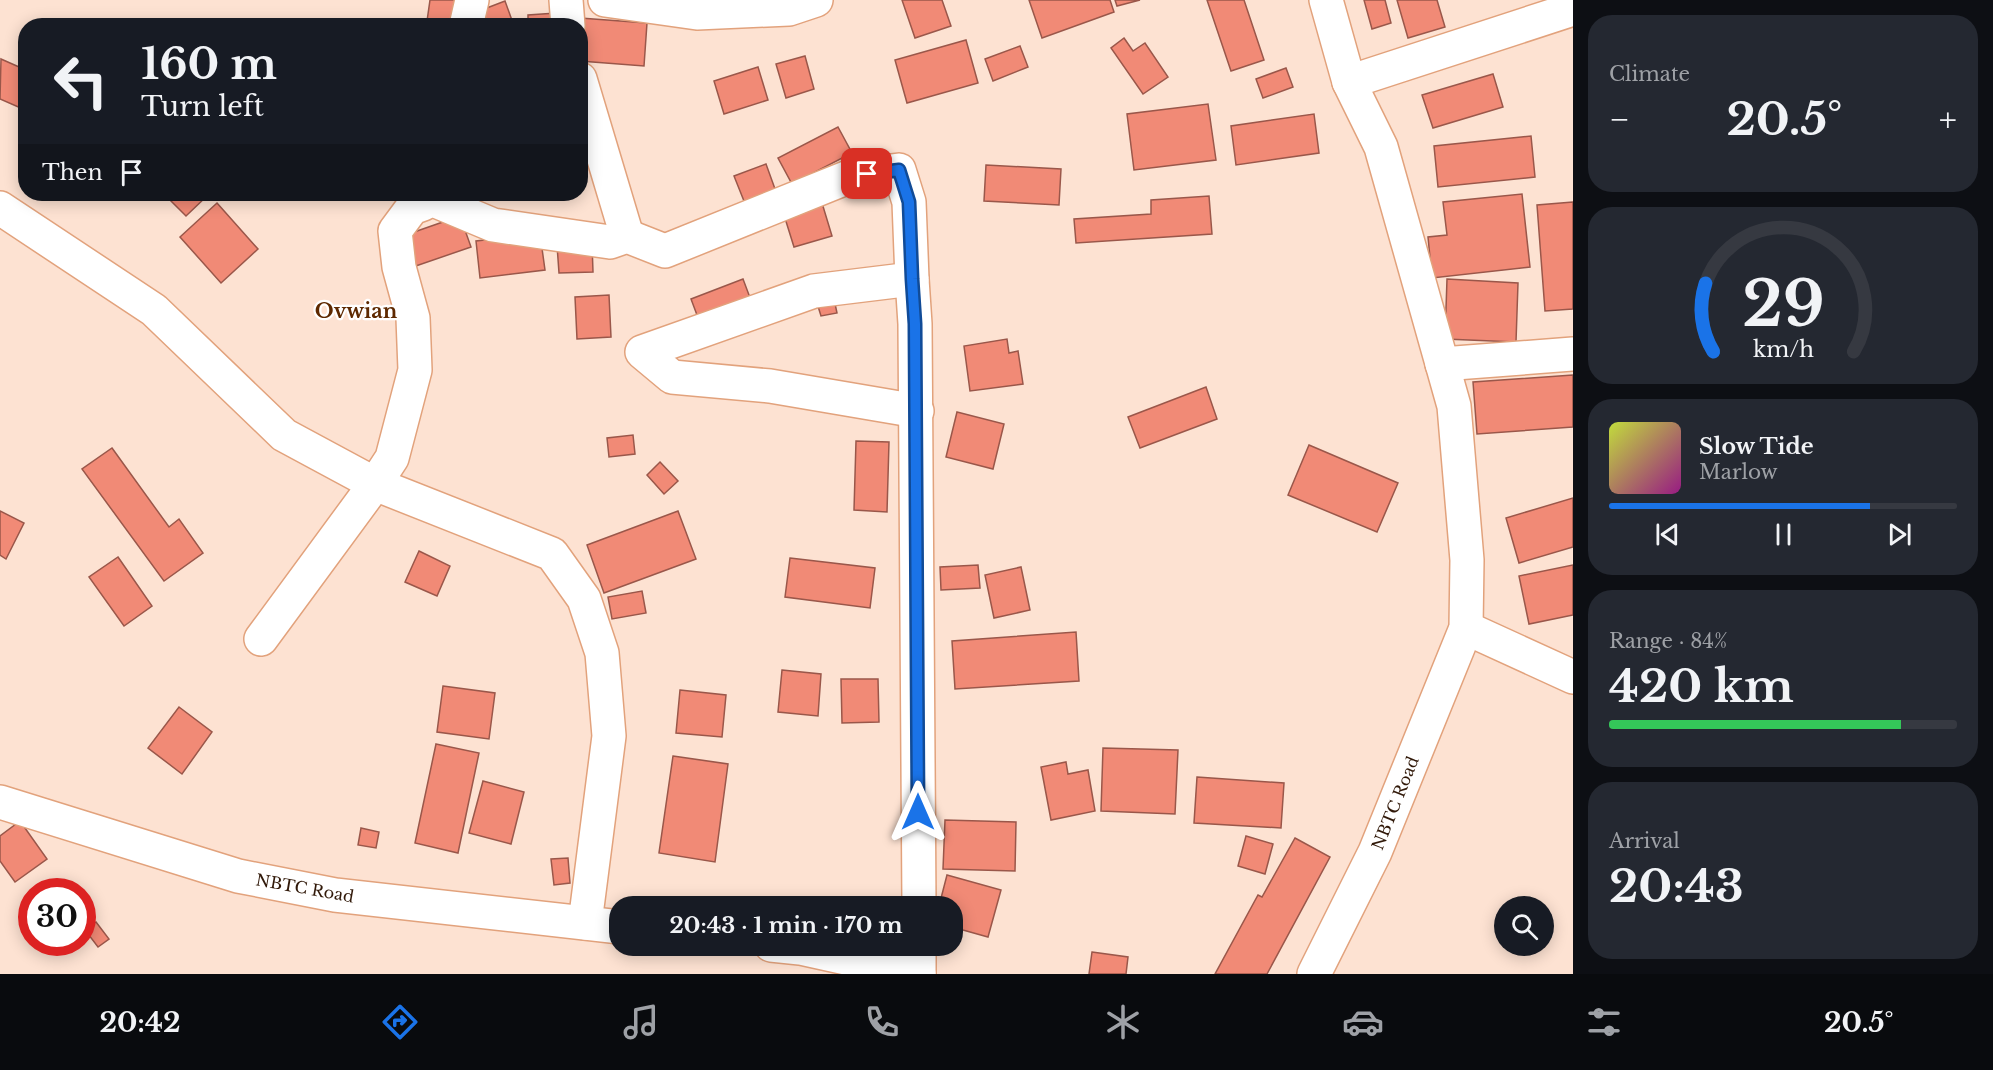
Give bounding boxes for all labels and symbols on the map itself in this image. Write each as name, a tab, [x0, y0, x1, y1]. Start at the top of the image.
pin	[841, 148, 892, 199]
district label: Ovwian	[315, 299, 398, 323]
street label: NBTC Road	[1367, 753, 1423, 853]
position arrow	[886, 780, 950, 844]
street label: NBTC Road	[254, 870, 356, 906]
speed limit sign: 30	[18, 878, 96, 956]

